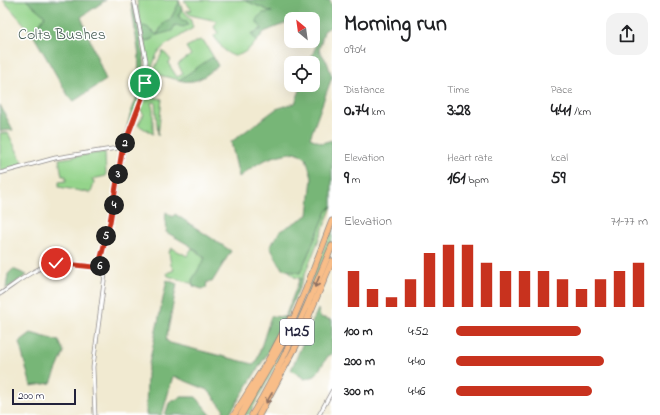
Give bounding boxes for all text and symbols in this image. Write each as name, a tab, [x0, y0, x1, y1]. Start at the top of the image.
text: Morning run	[344, 9, 447, 41]
north arrow	[284, 12, 320, 48]
map controls	[284, 12, 320, 92]
button: share	[606, 13, 648, 55]
park label: Colts Bushes	[18, 23, 106, 47]
text: 09:04	[344, 40, 366, 59]
button: locate	[284, 56, 320, 92]
pin	[128, 66, 162, 100]
icon: arrive	[134, 72, 156, 94]
text: Distance	[344, 82, 385, 98]
text: Time	[447, 82, 469, 98]
text: Pace	[551, 82, 572, 98]
text: 0.74	[344, 98, 369, 123]
text: 3:28	[447, 98, 471, 123]
text: 4:41	[551, 98, 572, 123]
text: km	[369, 104, 385, 120]
text: /km	[572, 104, 591, 120]
pin: 2	[115, 133, 135, 153]
text: 2	[122, 135, 128, 151]
text: Elevation	[344, 150, 384, 166]
text: Heart rate	[447, 150, 492, 166]
text: kcal	[551, 150, 568, 166]
pin: 3	[108, 164, 128, 184]
text: 3	[116, 166, 120, 182]
text: 9	[344, 166, 349, 191]
text: 161	[447, 166, 466, 191]
text: 59	[551, 166, 566, 191]
text: m	[349, 172, 360, 188]
text: bpm	[466, 172, 489, 188]
pin: 4	[104, 195, 124, 215]
text: 4	[112, 197, 116, 213]
text: Elevation	[344, 212, 392, 231]
text: 71–77 m	[611, 212, 648, 231]
pin: 5	[96, 226, 116, 246]
text: 5	[103, 228, 109, 244]
pin	[39, 246, 73, 280]
icon: check	[45, 252, 67, 274]
pin: 6	[90, 256, 110, 276]
text: 6	[98, 258, 102, 274]
one-way arrow	[313, 275, 321, 287]
road number: M25	[280, 319, 314, 345]
text: 100 m	[344, 322, 373, 341]
text: 4:52	[408, 322, 428, 341]
text: 200 m	[344, 352, 375, 371]
text: 4:40	[408, 352, 425, 371]
text: 300 m	[344, 382, 374, 401]
text: 4:46	[408, 382, 426, 401]
scale bar	[12, 387, 76, 406]
text: 200 m	[18, 388, 44, 404]
one-way arrow	[265, 392, 273, 404]

